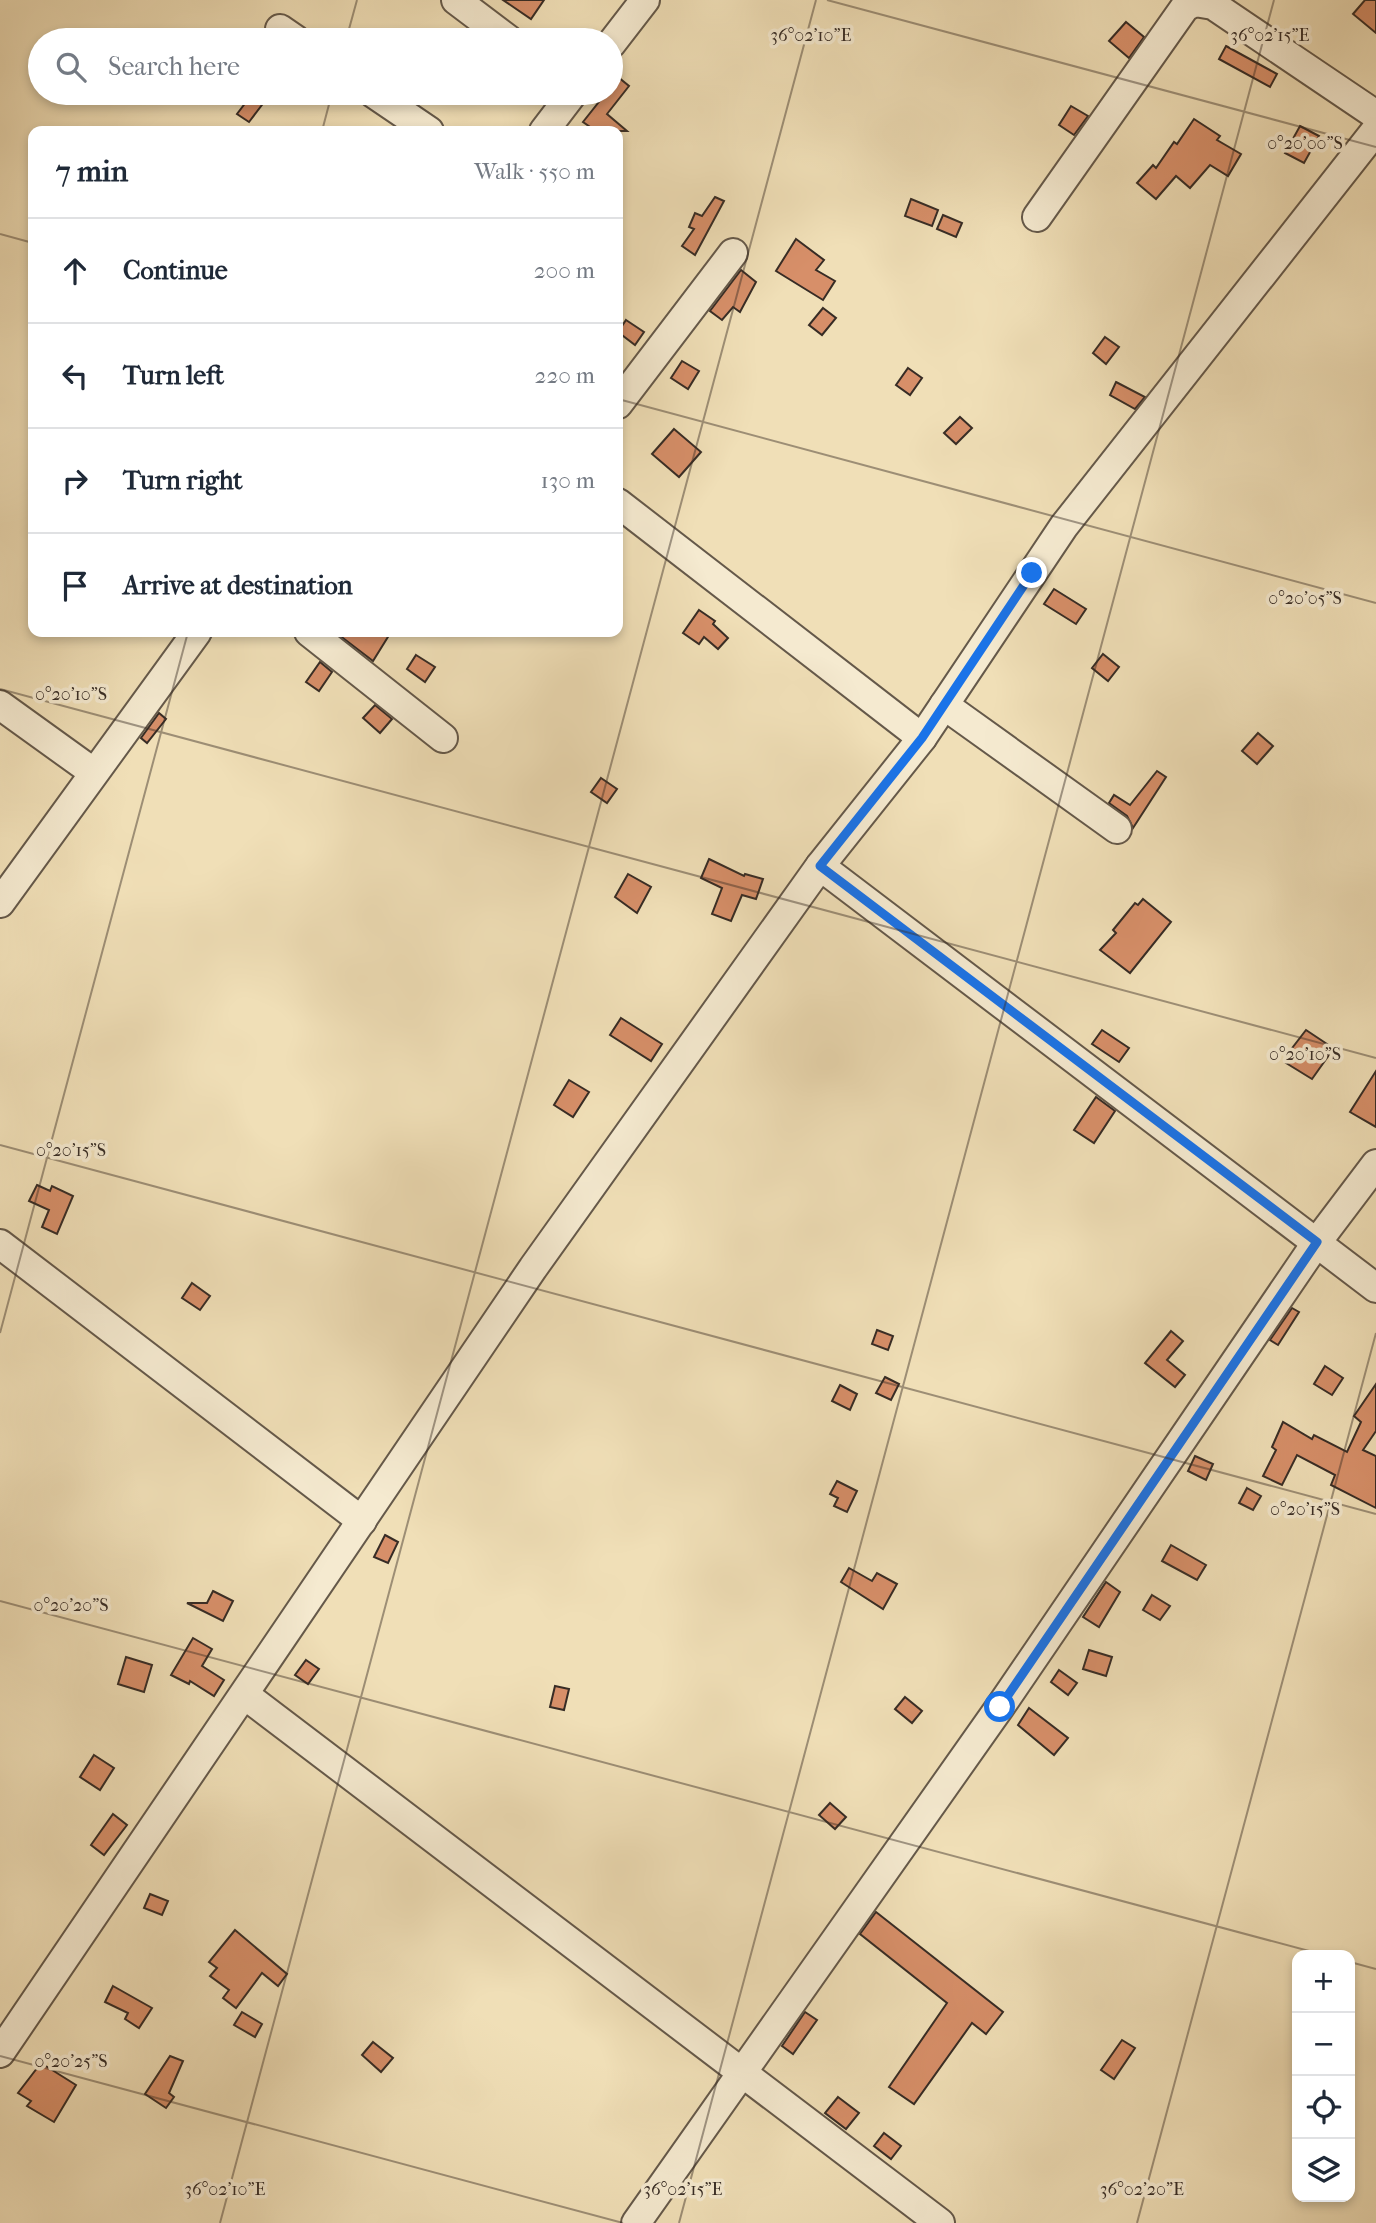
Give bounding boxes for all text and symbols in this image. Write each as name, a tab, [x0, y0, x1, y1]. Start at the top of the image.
text: 36°02'10"E	[771, 25, 851, 46]
text: 36°02'15"E	[1231, 25, 1309, 46]
search box	[28, 28, 623, 105]
icon: search	[52, 48, 90, 86]
text: Search here	[108, 51, 240, 82]
text: 0°20'00"S	[1267, 133, 1343, 154]
text: 7 min	[56, 154, 128, 189]
text: Walk · 550 m	[474, 158, 595, 185]
icon: ahead	[56, 252, 94, 290]
text: Continue	[123, 255, 228, 286]
text: 200 m	[534, 257, 595, 284]
icon: left	[56, 357, 94, 395]
text: Turn left	[123, 360, 224, 391]
text: 220 m	[535, 362, 595, 389]
icon: right	[56, 462, 94, 500]
text: Turn right	[123, 465, 243, 496]
text: 130 m	[541, 467, 595, 494]
route end	[1016, 557, 1047, 588]
icon: arrive	[56, 567, 94, 605]
text: Arrive at destination	[123, 570, 353, 601]
text: 0°20'05"S	[1268, 588, 1342, 609]
text: 0°20'10"S	[35, 684, 107, 705]
text: 0°20'10"S	[1269, 1044, 1341, 1065]
text: 0°20'15"S	[36, 1140, 106, 1161]
text: 0°20'15"S	[1270, 1499, 1340, 1520]
text: 0°20'20"S	[33, 1595, 109, 1616]
route start	[984, 1691, 1015, 1722]
map controls	[1292, 1950, 1355, 2202]
button: +	[1292, 1950, 1355, 2013]
button: −	[1292, 2013, 1355, 2076]
text: 0°20'25"S	[35, 2051, 107, 2072]
button: locate	[1292, 2076, 1355, 2139]
button: layers	[1292, 2139, 1355, 2202]
text: 36°02'10"E	[185, 2179, 265, 2200]
text: 36°02'15"E	[644, 2179, 722, 2200]
text: 36°02'20"E	[1100, 2179, 1184, 2200]

